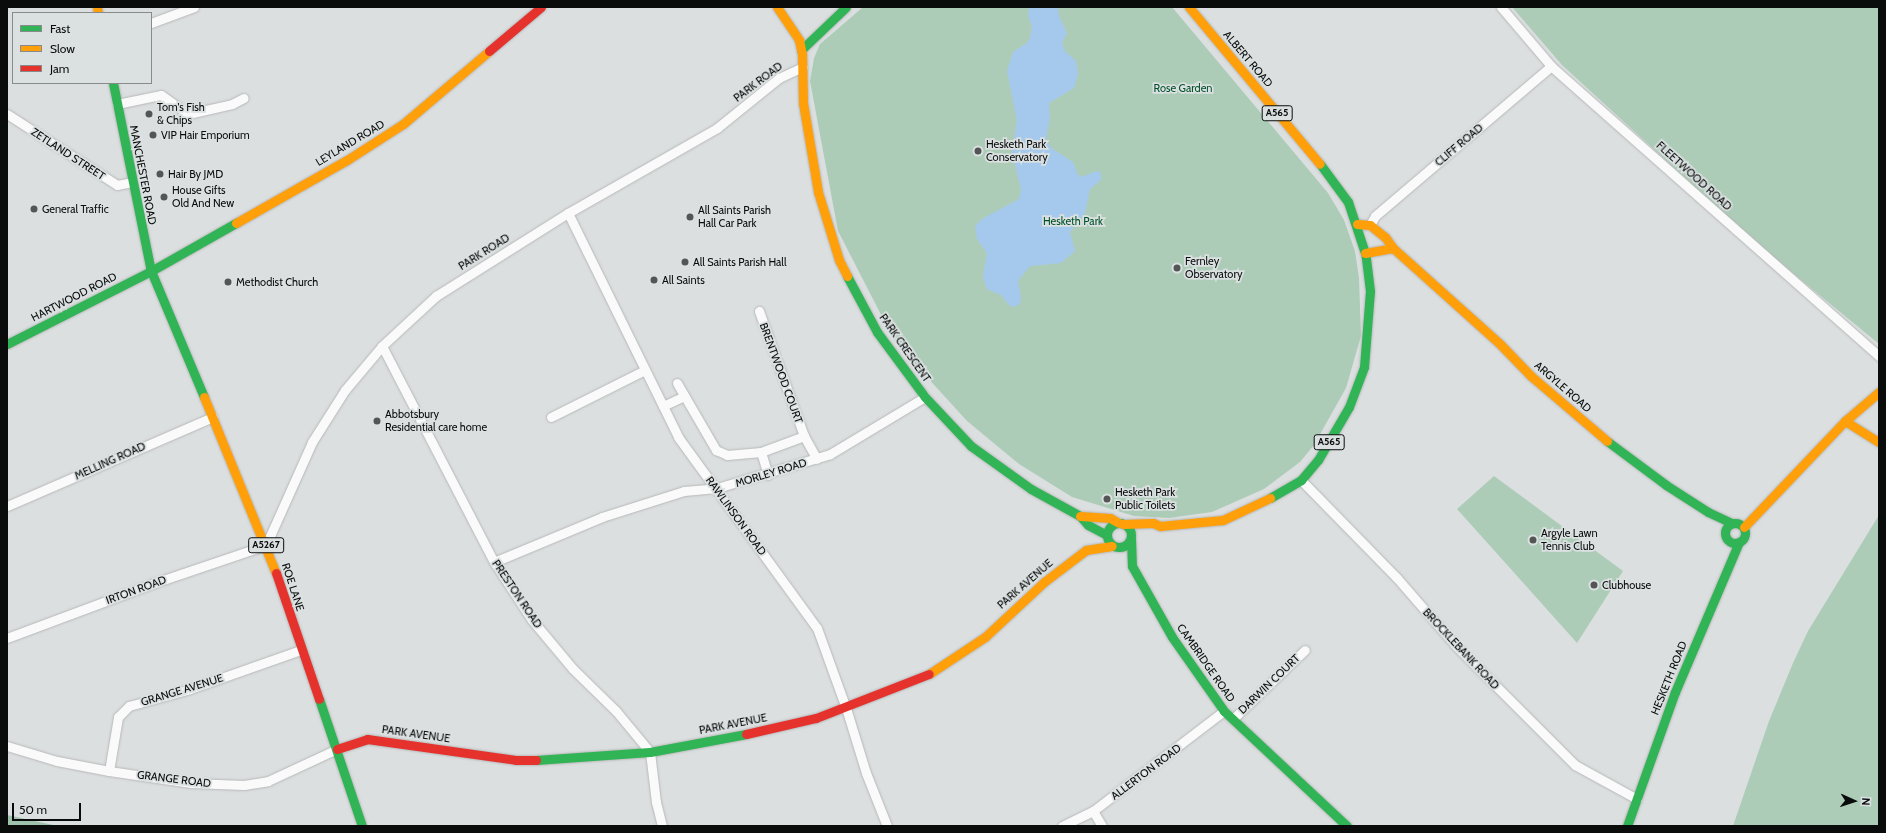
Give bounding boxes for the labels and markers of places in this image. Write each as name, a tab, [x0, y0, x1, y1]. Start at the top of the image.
place label: Tom's Fish & Chips	[157, 101, 205, 127]
marker: Tom's Fish & Chips	[144, 109, 154, 119]
place label: VIP Hair Emporium	[161, 128, 250, 142]
marker: VIP Hair Emporium	[148, 130, 158, 140]
place label: Hesketh Park Conservatory	[986, 138, 1048, 164]
marker: Hesketh Park Conservatory	[973, 146, 983, 156]
place label: Hair By JMD	[168, 167, 223, 181]
marker: Hair By JMD	[155, 169, 165, 179]
place label: House Gifts Old And New	[172, 184, 234, 210]
marker: House Gifts Old And New	[159, 192, 169, 202]
place label: General Traffic	[42, 202, 109, 216]
marker: General Traffic	[29, 204, 39, 214]
place label: All Saints Parish Hall Car Park	[698, 204, 771, 230]
marker: All Saints Parish Hall Car Park	[685, 212, 695, 222]
place label: All Saints Parish Hall	[693, 255, 787, 269]
place label: Fernley Observatory	[1185, 255, 1242, 281]
marker: All Saints Parish Hall	[680, 257, 690, 267]
marker: Fernley Observatory	[1172, 263, 1182, 273]
place label: All Saints	[662, 273, 705, 287]
place label: Methodist Church	[236, 275, 318, 289]
marker: All Saints	[649, 275, 659, 285]
marker: Methodist Church	[223, 277, 233, 287]
place label: Abbotsbury Residential care home	[385, 408, 487, 434]
marker: Abbotsbury Residential care home	[372, 416, 382, 426]
place label: Hesketh Park Public Toilets	[1115, 486, 1175, 512]
marker: Hesketh Park Public Toilets	[1102, 494, 1112, 504]
place label: Argyle Lawn Tennis Club	[1541, 527, 1598, 553]
marker: Argyle Lawn Tennis Club	[1528, 535, 1538, 545]
place label: Clubhouse	[1602, 578, 1651, 592]
marker: Clubhouse	[1589, 580, 1599, 590]

